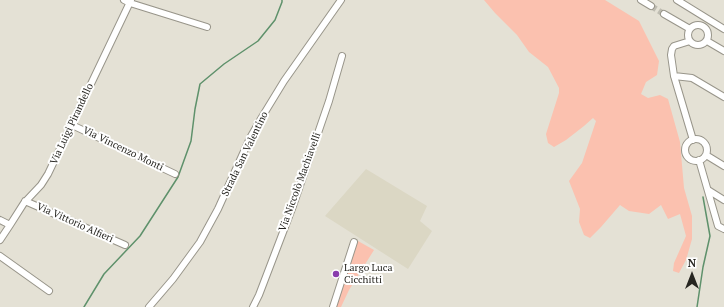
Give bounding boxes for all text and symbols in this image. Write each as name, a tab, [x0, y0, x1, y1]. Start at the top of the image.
street label: Via Luigi Pirandello	[48, 81, 96, 167]
street label: Strada San Valentino	[219, 110, 271, 198]
street label: Via Vincenzo Monti	[81, 124, 165, 174]
street label: Via Niccolò Machiavelli	[277, 131, 323, 233]
street label: Via Vittorio Alfieri	[35, 201, 115, 245]
north arrow	[672, 255, 712, 295]
text: N	[688, 256, 696, 270]
place label: Largo Luca Cicchitti	[344, 262, 393, 286]
marker: Largo Luca Cicchitti	[331, 269, 341, 279]

